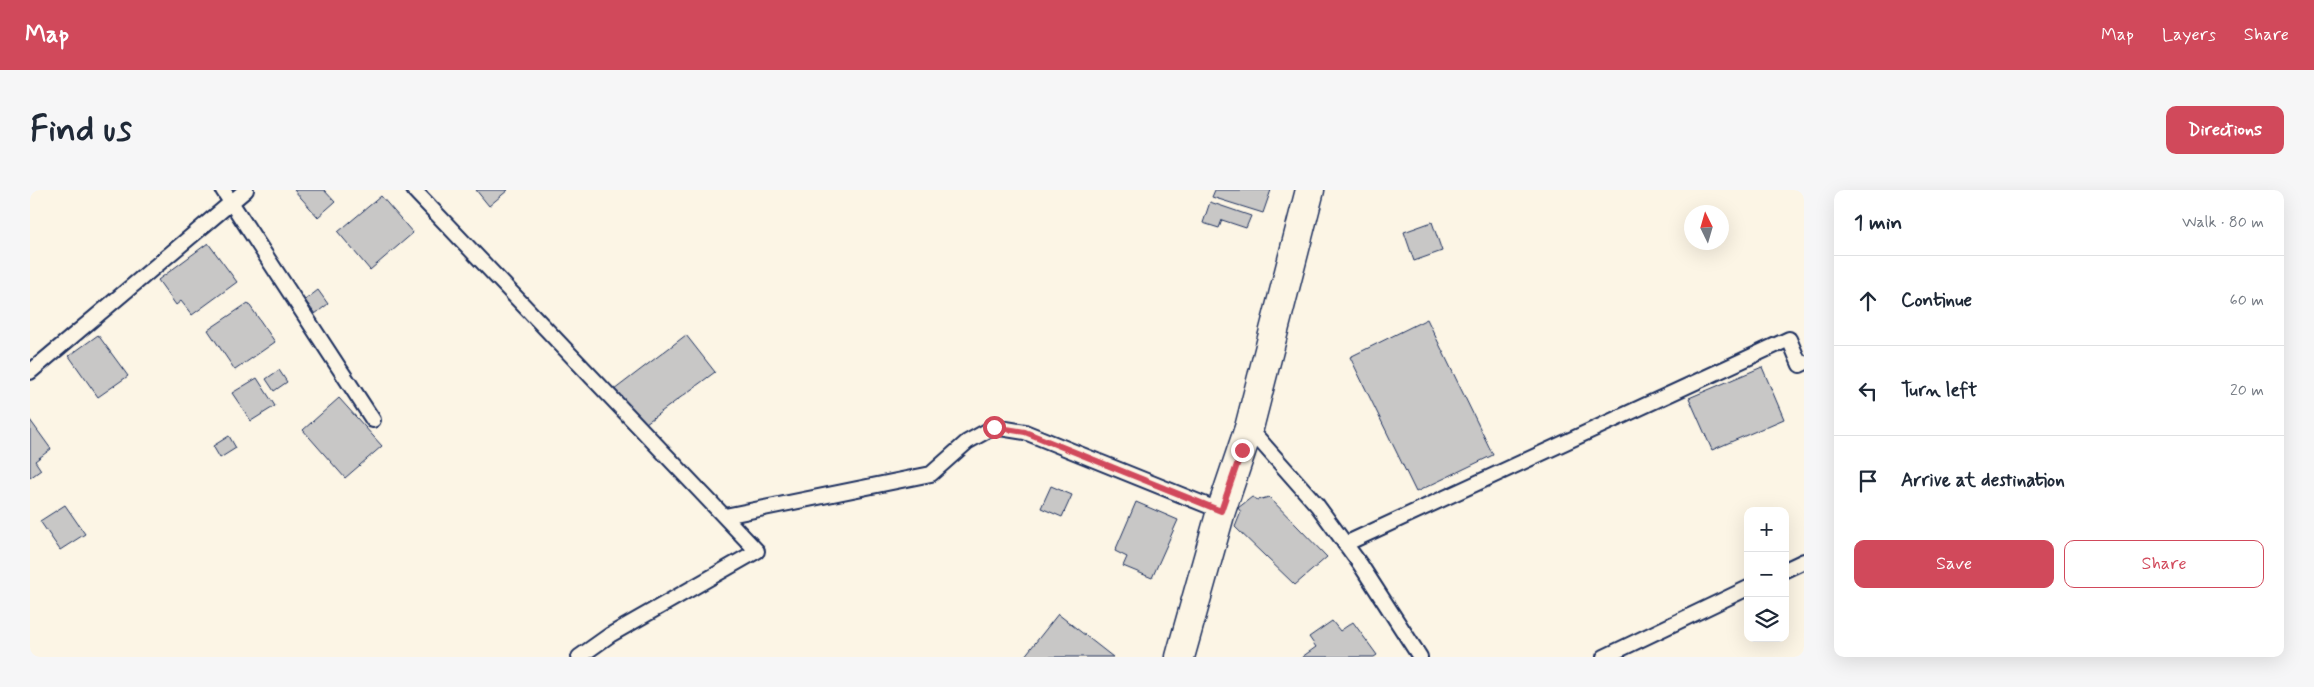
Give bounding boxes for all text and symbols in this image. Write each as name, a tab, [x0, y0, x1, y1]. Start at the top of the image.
text: Map	[25, 20, 69, 51]
text: Map	[2101, 23, 2134, 47]
text: Layers	[2162, 23, 2216, 47]
text: Share	[2244, 23, 2289, 47]
button: Directions	[2166, 106, 2284, 154]
text: Find us	[30, 107, 132, 153]
north arrow	[1684, 205, 1729, 250]
text: 1 min	[1854, 209, 1902, 237]
text: Walk · 80 m	[2182, 212, 2264, 233]
icon: ahead	[1854, 287, 1882, 315]
text: Continue	[1901, 288, 1972, 313]
text: 60 m	[2230, 290, 2264, 311]
icon: left	[1854, 377, 1882, 405]
text: Turn left	[1901, 378, 1977, 403]
text: 20 m	[2230, 380, 2264, 401]
route start	[983, 416, 1006, 439]
route end	[1231, 439, 1254, 462]
icon: arrive	[1854, 467, 1882, 495]
text: Arrive at destination	[1901, 468, 2065, 493]
map controls	[1744, 507, 1789, 642]
button: +	[1744, 507, 1789, 552]
button: Save	[1854, 540, 2054, 588]
button: Share	[2064, 540, 2264, 588]
button: −	[1744, 552, 1789, 597]
button: layers	[1744, 597, 1789, 642]

